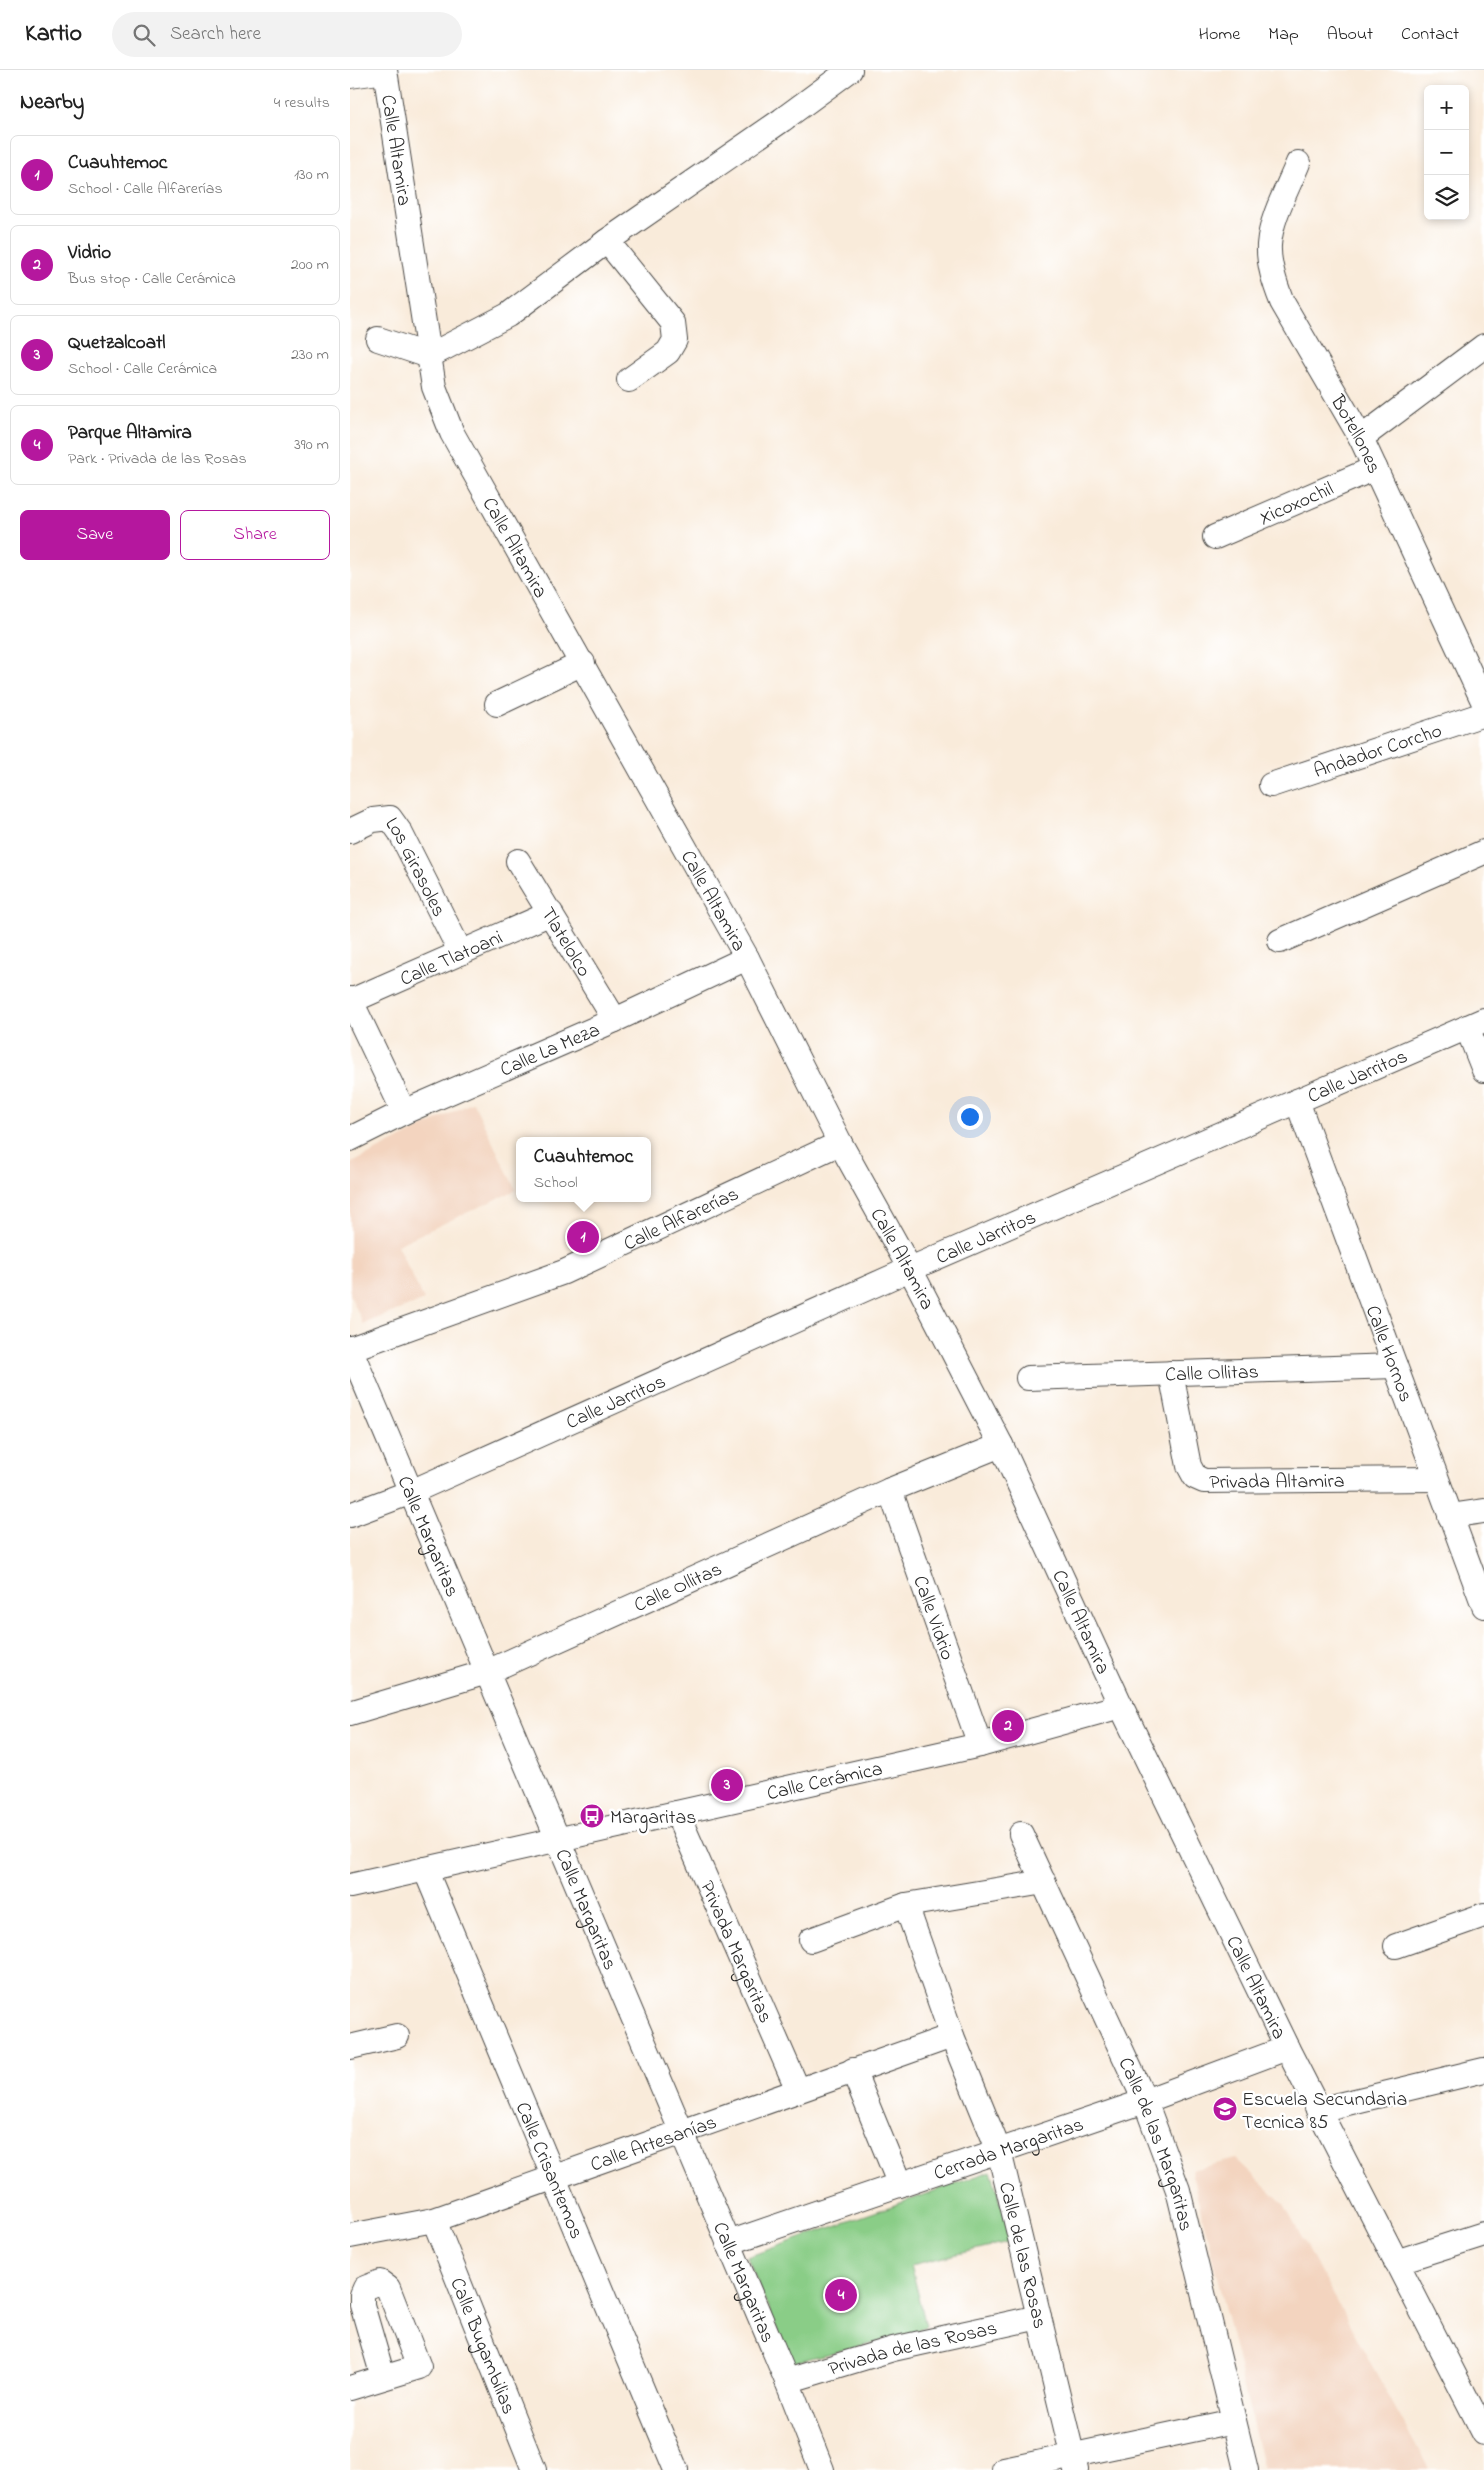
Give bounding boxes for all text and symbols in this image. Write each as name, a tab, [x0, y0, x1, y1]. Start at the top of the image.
search box	[112, 12, 462, 57]
text: Kartio	[25, 17, 82, 52]
icon: search	[130, 21, 158, 49]
text: Search here	[170, 21, 261, 48]
text: Home	[1199, 22, 1240, 48]
text: Map	[1268, 22, 1299, 48]
text: About	[1327, 22, 1373, 48]
text: Contact	[1401, 22, 1459, 48]
map controls	[1424, 85, 1469, 220]
button: +	[1424, 85, 1469, 130]
text: Nearby	[20, 88, 84, 118]
text: 4 results	[274, 91, 330, 115]
street label: Calle Altamira	[372, 93, 418, 208]
button: −	[1424, 130, 1469, 175]
text: Cuauhtemoc	[68, 150, 167, 177]
text: 1	[34, 163, 40, 187]
text: 130 m	[294, 163, 329, 187]
button: layers	[1424, 175, 1469, 220]
text: School · Calle Alfarerías	[68, 177, 223, 201]
text: Vidrio	[68, 240, 111, 267]
text: 2	[33, 253, 41, 277]
text: 200 m	[291, 253, 329, 277]
text: Bus stop · Calle Cerámica	[68, 267, 236, 291]
text: Quetzalcoatl	[68, 330, 166, 357]
text: 3	[34, 343, 40, 367]
text: 230 m	[291, 343, 329, 367]
text: School · Calle Cerámica	[68, 357, 217, 381]
street label: Botellones	[1321, 389, 1388, 479]
text: Parque Altamira	[68, 420, 192, 447]
text: 4	[34, 433, 40, 457]
text: 390 m	[294, 433, 329, 457]
text: Park · Privada de las Rosas	[68, 447, 247, 471]
street label: Xicoxochil	[1255, 476, 1339, 533]
street label: Calle Altamira	[474, 492, 554, 604]
button: Save	[20, 510, 170, 560]
button: Share	[180, 510, 330, 560]
street label: Andador Corcho	[1310, 717, 1446, 787]
street label: Los Girasoles	[377, 812, 452, 922]
street label: Calle Altamira	[672, 845, 752, 957]
street label: Tlatelolco	[532, 902, 597, 983]
street label: Calle Tlatoani	[396, 924, 508, 995]
street label: Calle La Meza	[496, 1016, 605, 1085]
street label: Calle Jarritos	[1303, 1043, 1413, 1112]
your location	[957, 1104, 983, 1130]
popup	[516, 1137, 651, 1202]
text: Cuauhtemoc	[534, 1144, 633, 1171]
text: School	[534, 1171, 578, 1195]
street label: Calle Alfarerías	[619, 1180, 744, 1259]
street label: Calle Altamira	[862, 1203, 941, 1315]
street label: Calle Jarritos	[932, 1204, 1041, 1273]
pin: 1	[567, 1218, 599, 1256]
street label: Calle Hornos	[1357, 1302, 1419, 1407]
street label: Calle Ollitas	[1165, 1358, 1259, 1391]
street label: Calle Jarritos	[562, 1368, 671, 1438]
street label: Privada Altamira	[1209, 1468, 1345, 1498]
street label: Calle Margaritas	[389, 1472, 466, 1602]
street label: Calle Ollitas	[630, 1556, 727, 1621]
street label: Calle Altamira	[1043, 1566, 1116, 1679]
street label: Calle Vidrio	[904, 1572, 961, 1664]
pin: 2	[992, 1707, 1024, 1745]
street label: Calle Cerámica	[764, 1755, 885, 1809]
pin: 3	[711, 1766, 743, 1804]
bus stop icon: Margaritas	[579, 1803, 605, 1829]
place label: Margaritas	[610, 1804, 696, 1834]
street label: Calle Margaritas	[546, 1845, 623, 1975]
street label: Privada Margaritas	[691, 1877, 779, 2028]
street label: Calle Altamira	[1218, 1931, 1292, 2044]
street label: Calle de las Margaritas	[1110, 2053, 1199, 2234]
place label: Escuela Secundaria Tecnica 85	[1242, 2086, 1407, 2138]
school or university icon: Escuela Secundaria Tecnica 85	[1212, 2096, 1238, 2122]
street label: Calle Crisantemos	[507, 2098, 590, 2244]
street label: Calle Artesanías	[587, 2109, 721, 2180]
street label: Cerrada Margaritas	[930, 2111, 1088, 2189]
street label: Calle de las Rosas	[990, 2179, 1053, 2332]
street label: Calle Margaritas	[704, 2218, 781, 2348]
street label: Calle Bugambilias	[441, 2274, 522, 2419]
pin: 4	[825, 2276, 857, 2314]
street label: Privada de las Rosas	[825, 2315, 1000, 2385]

